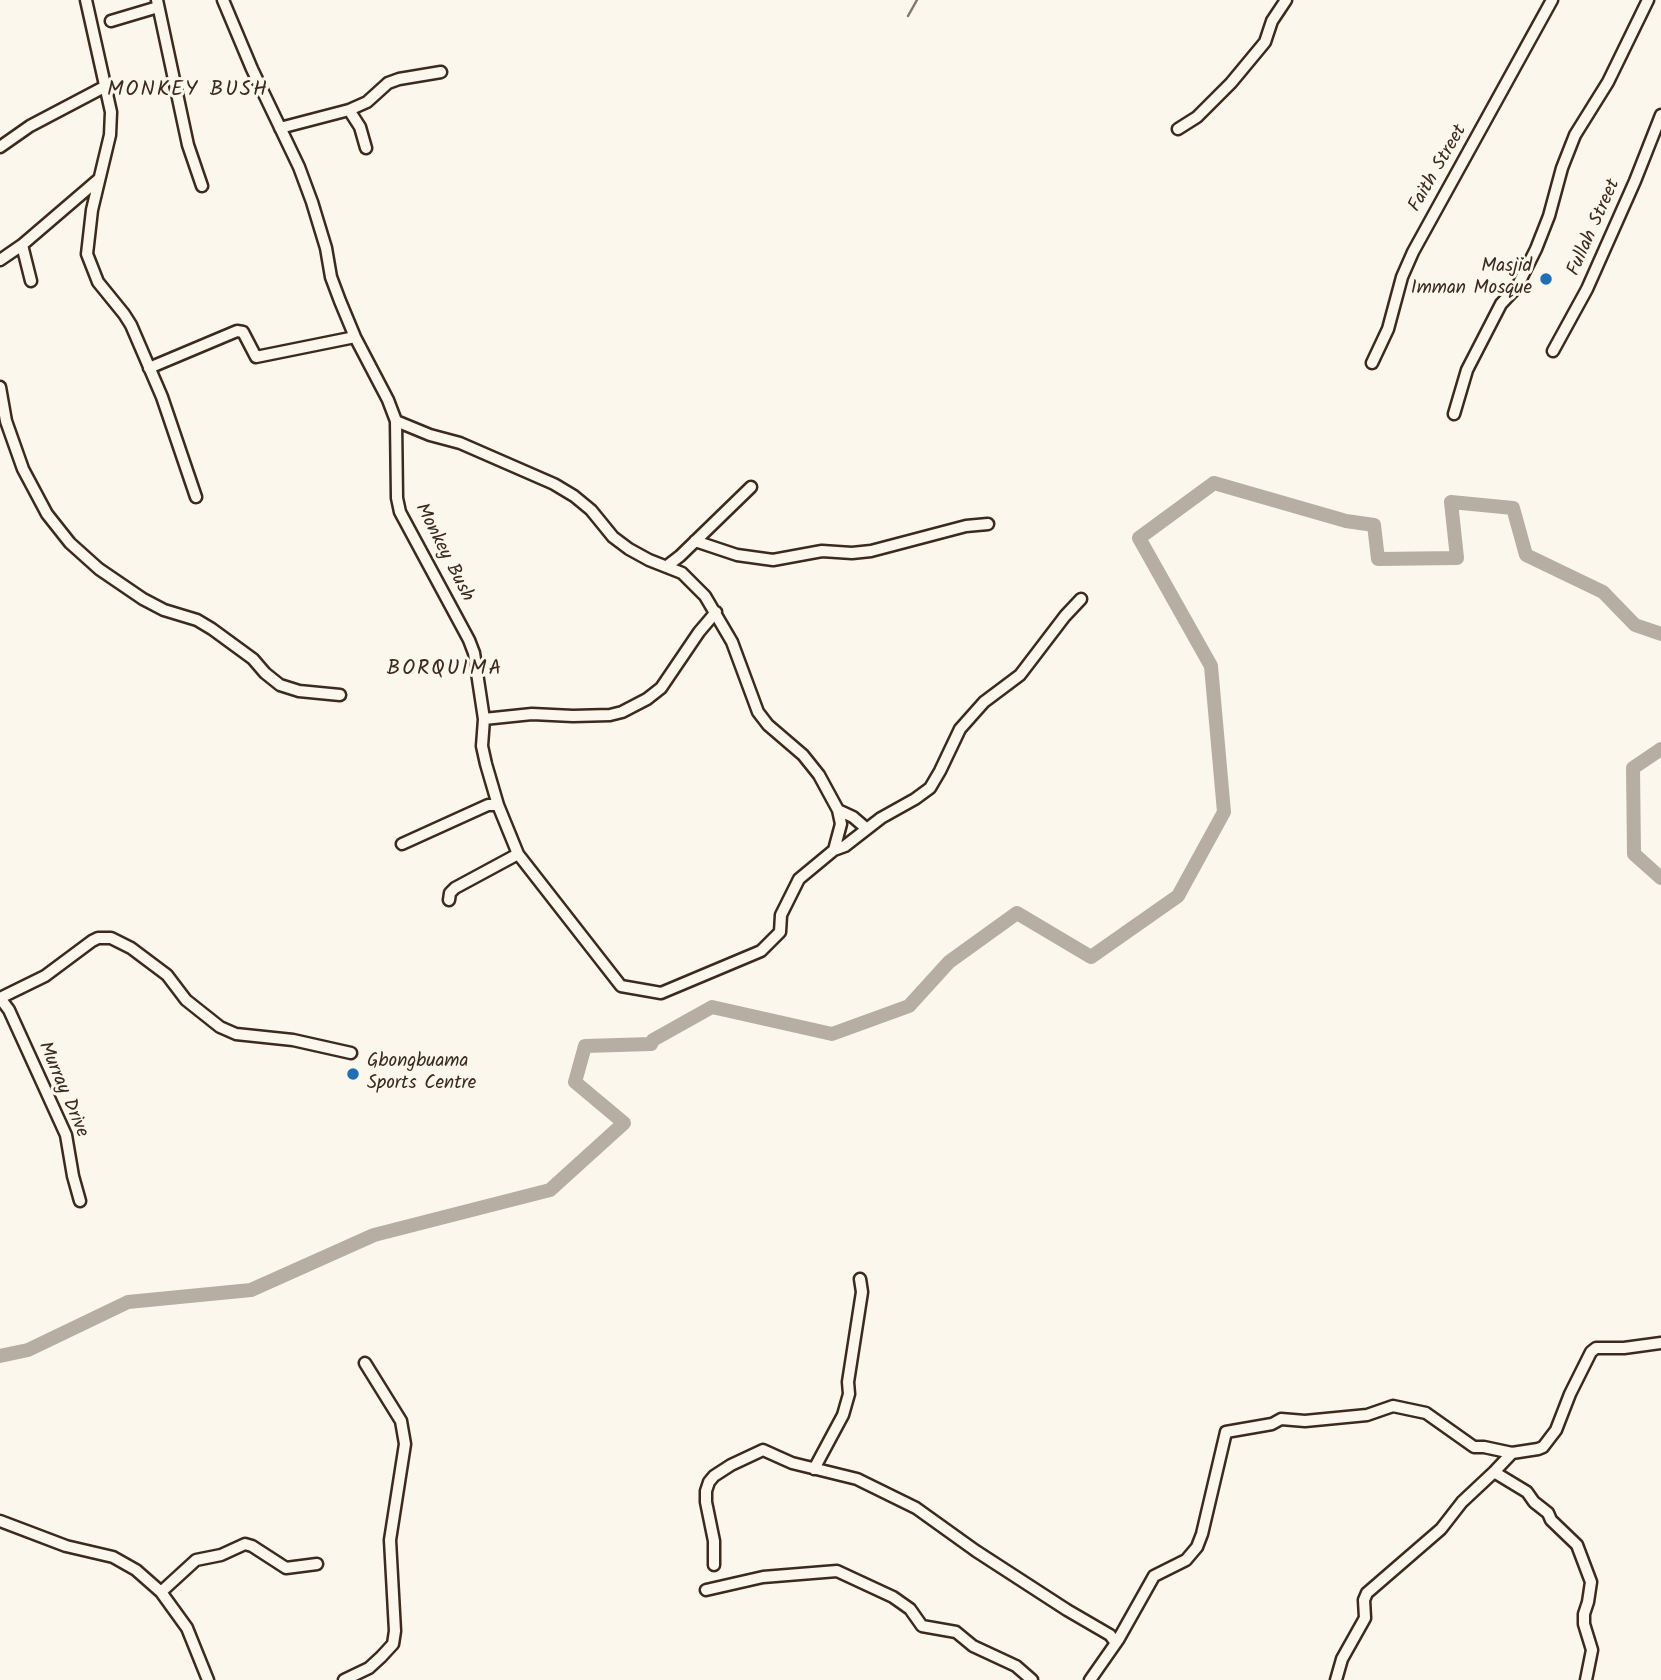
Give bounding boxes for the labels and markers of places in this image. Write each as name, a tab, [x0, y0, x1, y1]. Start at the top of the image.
place label: Masjid Imman Mosque	[1411, 257, 1532, 301]
marker: Masjid Imman Mosque	[1538, 271, 1554, 287]
place label: Gbongbuama Sports Centre	[367, 1052, 476, 1096]
marker: Gbongbuama Sports Centre	[345, 1066, 361, 1082]

